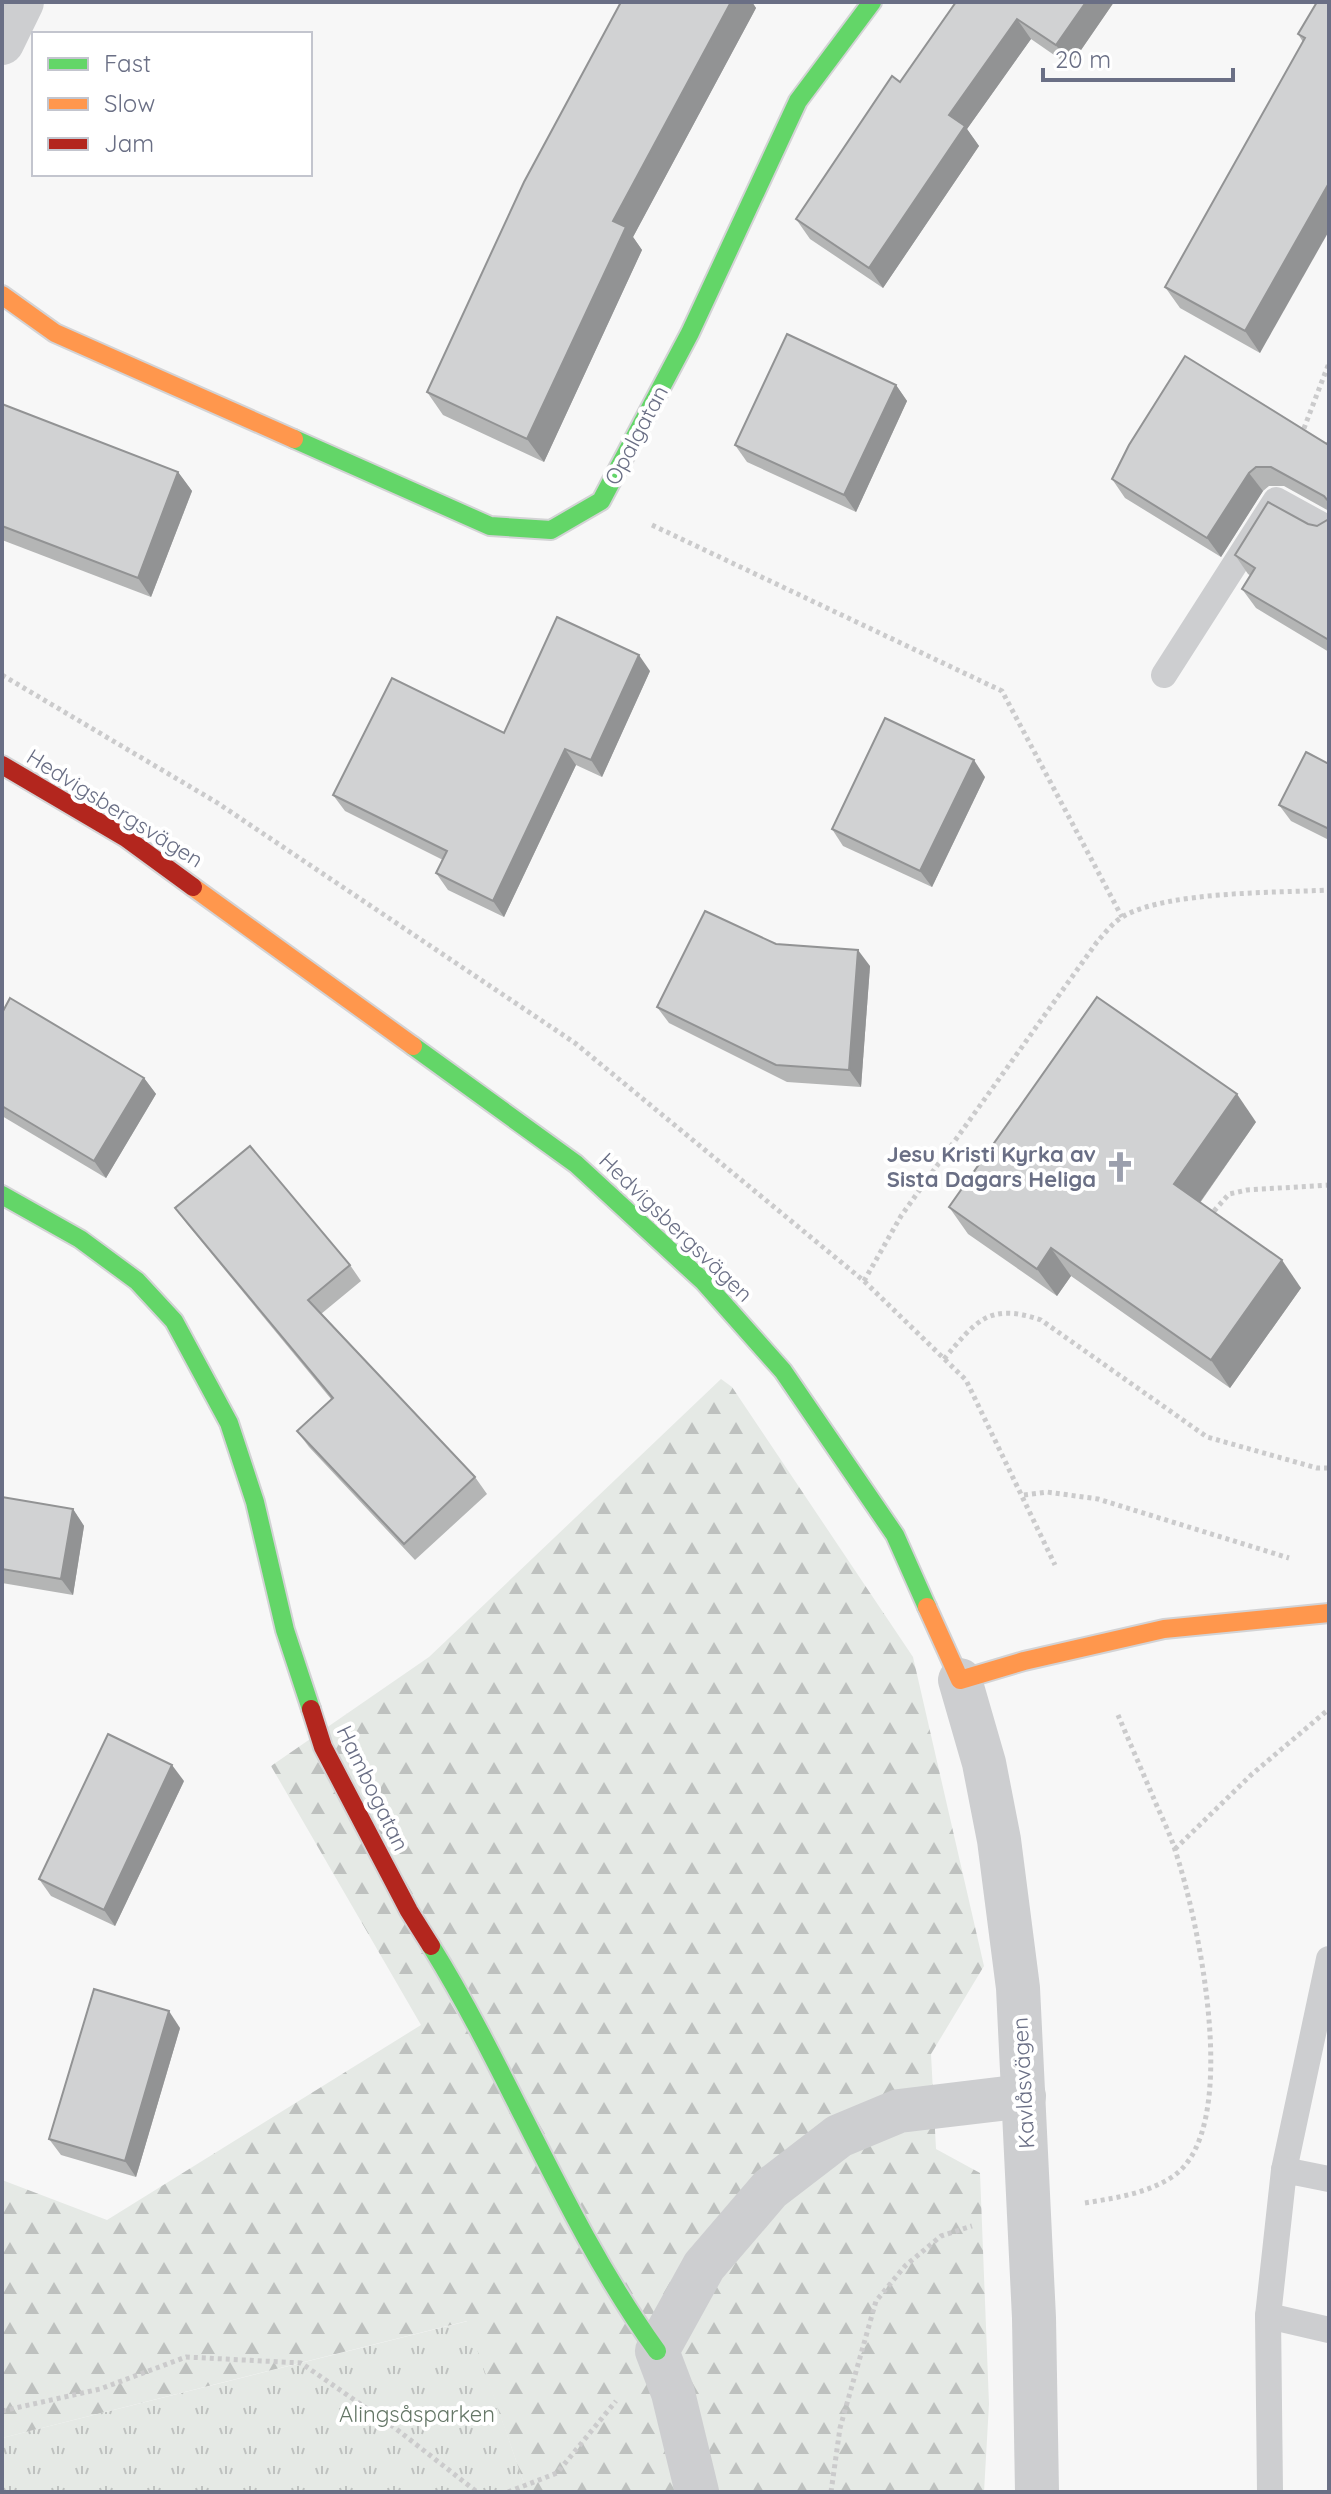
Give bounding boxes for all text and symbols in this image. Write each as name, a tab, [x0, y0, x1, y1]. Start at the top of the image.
legend	[32, 32, 312, 176]
scale bar	[1043, 32, 1233, 82]
text: 20 m	[1055, 44, 1111, 74]
text: Fast	[104, 48, 151, 78]
text: Slow	[104, 88, 155, 118]
text: Jam	[104, 128, 154, 158]
street label: Opalgatan	[598, 380, 674, 490]
street label: Hedvigsbergsvägen	[22, 742, 208, 874]
place label: Jesu Kristi Kyrka av Sista Dagars Heliga	[887, 1140, 1096, 1193]
street label: Hedvigsbergsvägen	[593, 1146, 759, 1308]
church icon: Jesu Kristi Kyrka av Sista Dagars Heliga	[1103, 1150, 1137, 1184]
street label: Hambogatan	[331, 1721, 415, 1855]
street label: Kavlåsvägen	[1006, 2017, 1040, 2149]
park label: Alingsåsparken	[339, 2400, 495, 2428]

